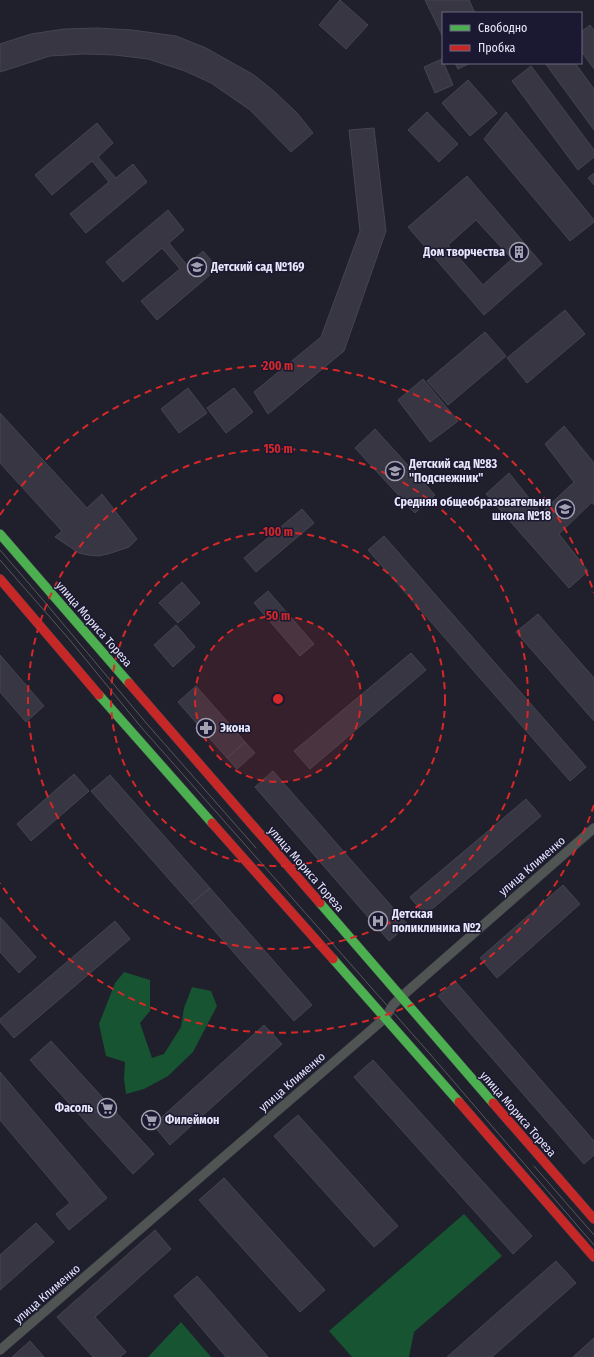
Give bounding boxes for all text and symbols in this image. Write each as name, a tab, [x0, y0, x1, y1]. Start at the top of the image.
legend	[442, 12, 582, 64]
text: Свободно	[478, 21, 527, 35]
text: Пробка	[478, 41, 516, 55]
building icon: Дом творчества	[508, 241, 530, 263]
place label: Дом творчества	[422, 245, 505, 259]
school or university icon: Детский сад №169	[186, 256, 208, 278]
place label: Детский сад №169	[210, 260, 305, 274]
text: 200 m	[262, 359, 293, 373]
text: 150 m	[263, 442, 293, 456]
place label: Детский сад №83 "Подснежник"	[408, 457, 498, 485]
school or university icon: Детский сад №83 "Подснежник"	[384, 460, 406, 482]
place label: Средняя общеобразовательня школа №18	[394, 495, 552, 523]
school or university icon: Средняя общеобразовательня школа №18	[554, 498, 576, 520]
text: 100 m	[263, 525, 293, 539]
street label: улица Мориса Тореза	[53, 578, 135, 670]
text: 50 m	[266, 609, 290, 623]
centre of rings	[271, 692, 285, 706]
pharmacy icon: Экона	[195, 717, 217, 739]
place label: Экона	[220, 721, 251, 735]
street label: улица Мориса Тореза	[265, 823, 347, 915]
street label: улица Клименко	[496, 833, 568, 899]
place label: Детская поликлиника №2	[391, 907, 481, 935]
hospital icon: Детская поликлиника №2	[367, 910, 389, 932]
street label: улица Клименко	[256, 1049, 328, 1115]
street label: улица Мориса Тореза	[477, 1068, 559, 1160]
supermarket icon: Фасоль	[96, 1097, 118, 1119]
place label: Фасоль	[55, 1101, 93, 1115]
supermarket icon: Филеймон	[140, 1109, 162, 1131]
place label: Филеймон	[165, 1113, 220, 1127]
street label: улица Клименко	[11, 1261, 83, 1327]

